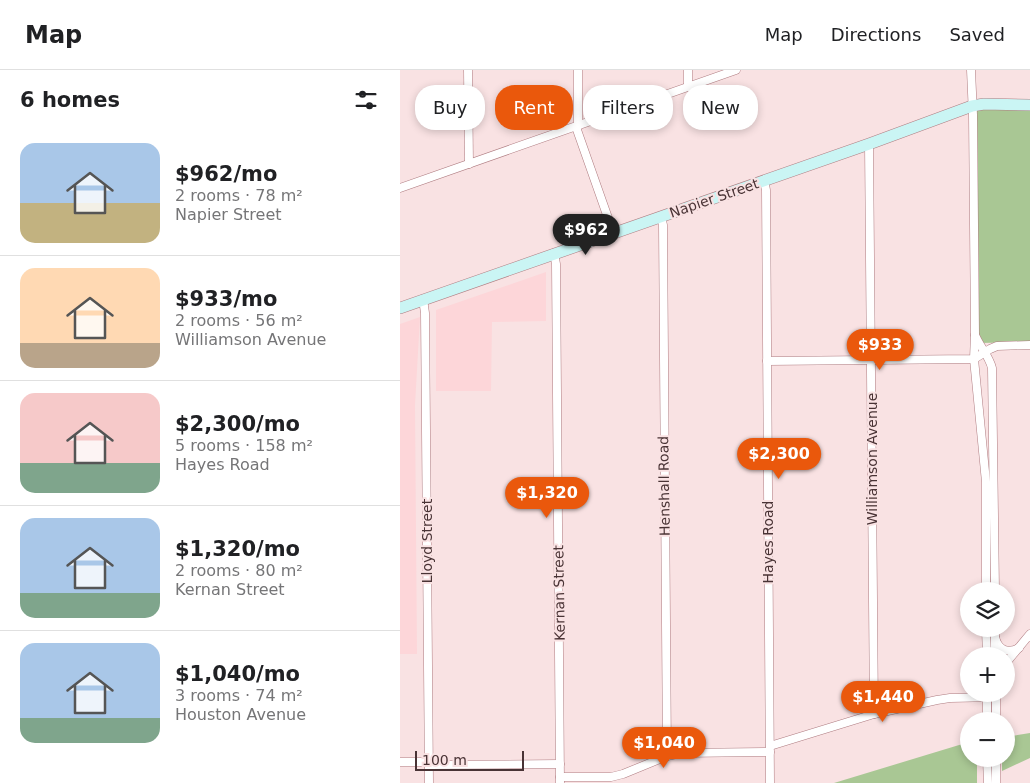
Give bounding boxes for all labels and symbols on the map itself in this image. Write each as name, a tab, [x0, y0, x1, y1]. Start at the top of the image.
street label: Napier Street	[667, 175, 761, 221]
pin: $962	[556, 214, 616, 256]
pin: $933	[850, 328, 910, 371]
street label: Williamson Avenue	[864, 393, 880, 525]
street label: Henshall Road	[655, 436, 673, 536]
pin: $2,300	[738, 438, 820, 480]
pin: $1,320	[506, 476, 588, 519]
street label: Lloyd Street	[419, 498, 435, 583]
street label: Hayes Road	[760, 501, 776, 583]
street label: Kernan Street	[550, 544, 568, 641]
pin: $1,440	[842, 680, 924, 723]
pin: $1,040	[623, 726, 705, 769]
scale bar	[415, 748, 524, 771]

